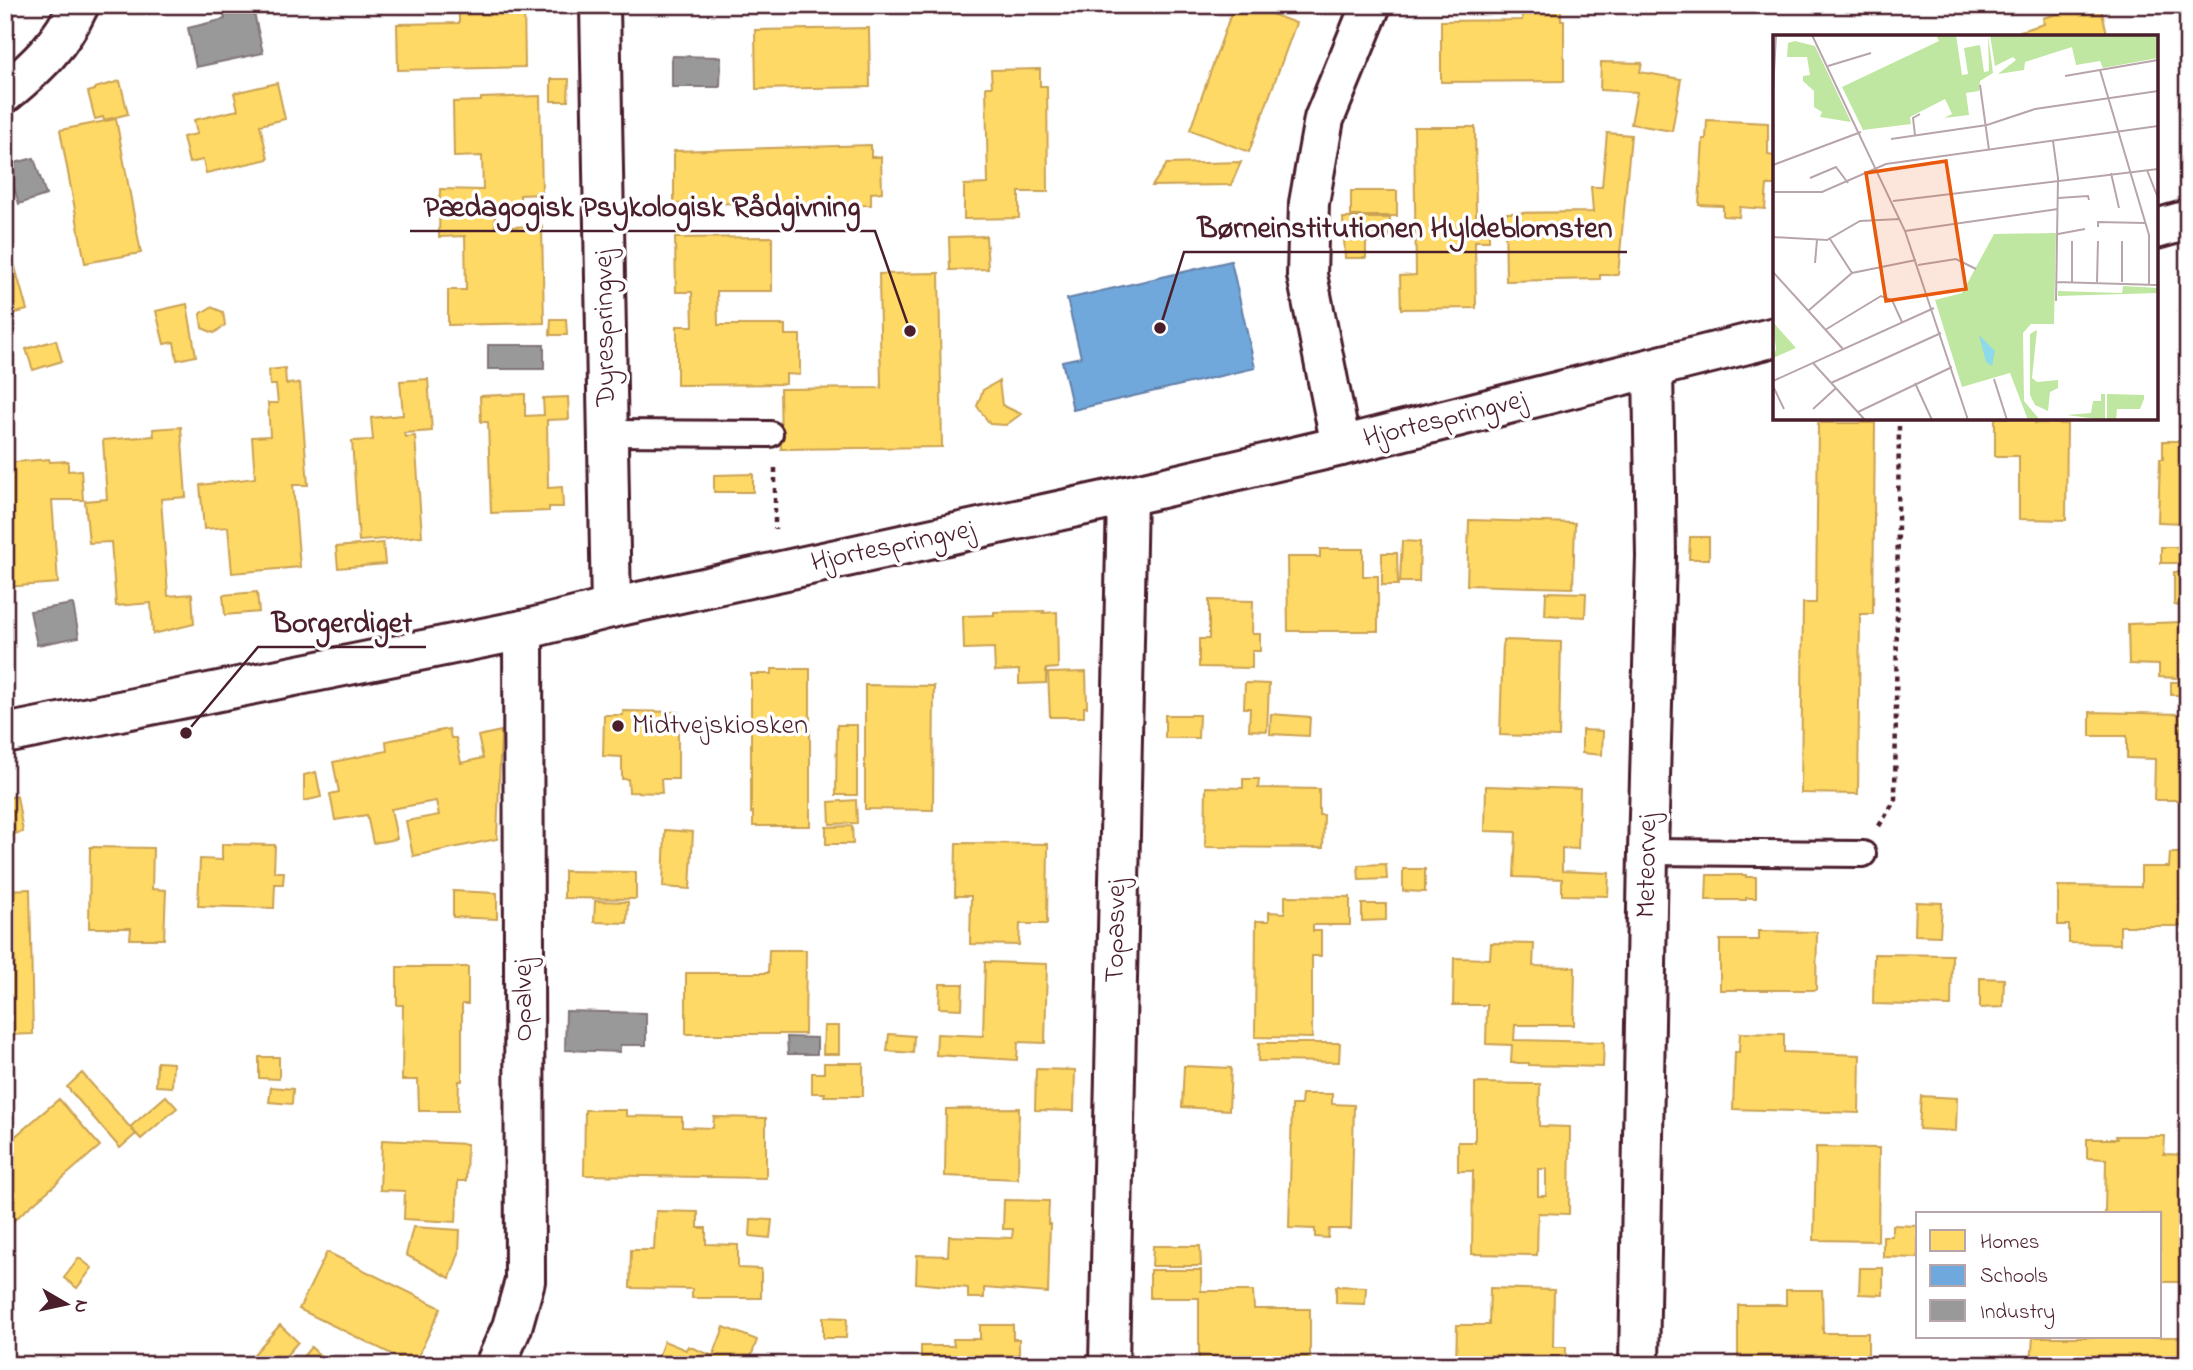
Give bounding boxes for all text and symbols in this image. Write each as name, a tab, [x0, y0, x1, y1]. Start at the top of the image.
inset map	[1773, 35, 2158, 420]
callout: Pædagogisk Psykologisk Rådgivning	[410, 180, 875, 231]
text: Pædagogisk Psykologisk Rådgivning	[423, 187, 861, 232]
callout: Børneinstitutionen Hyldeblomsten	[1184, 201, 1627, 252]
text: Børneinstitutionen Hyldeblomsten	[1196, 208, 1613, 252]
street label: Dyrespringvej	[584, 248, 628, 408]
street label: Hjortespringvej	[1359, 380, 1532, 460]
street label: Hjortespringvej	[807, 509, 980, 584]
callout: Borgerdiget	[258, 596, 426, 647]
text: Borgerdiget	[270, 603, 413, 648]
place label: Midtvejskiosken	[632, 706, 808, 747]
marker: Midtvejskiosken	[610, 718, 626, 734]
street label: Meteorvej	[1627, 812, 1669, 919]
street label: Topasvej	[1096, 877, 1138, 983]
street label: Opalvej	[504, 957, 545, 1042]
legend	[1916, 1212, 2162, 1338]
text: Homes	[1980, 1228, 2040, 1258]
text: Schools	[1980, 1262, 2048, 1292]
north arrow	[32, 1268, 102, 1338]
text: N	[66, 1298, 95, 1315]
text: Industry	[1980, 1298, 2055, 1330]

